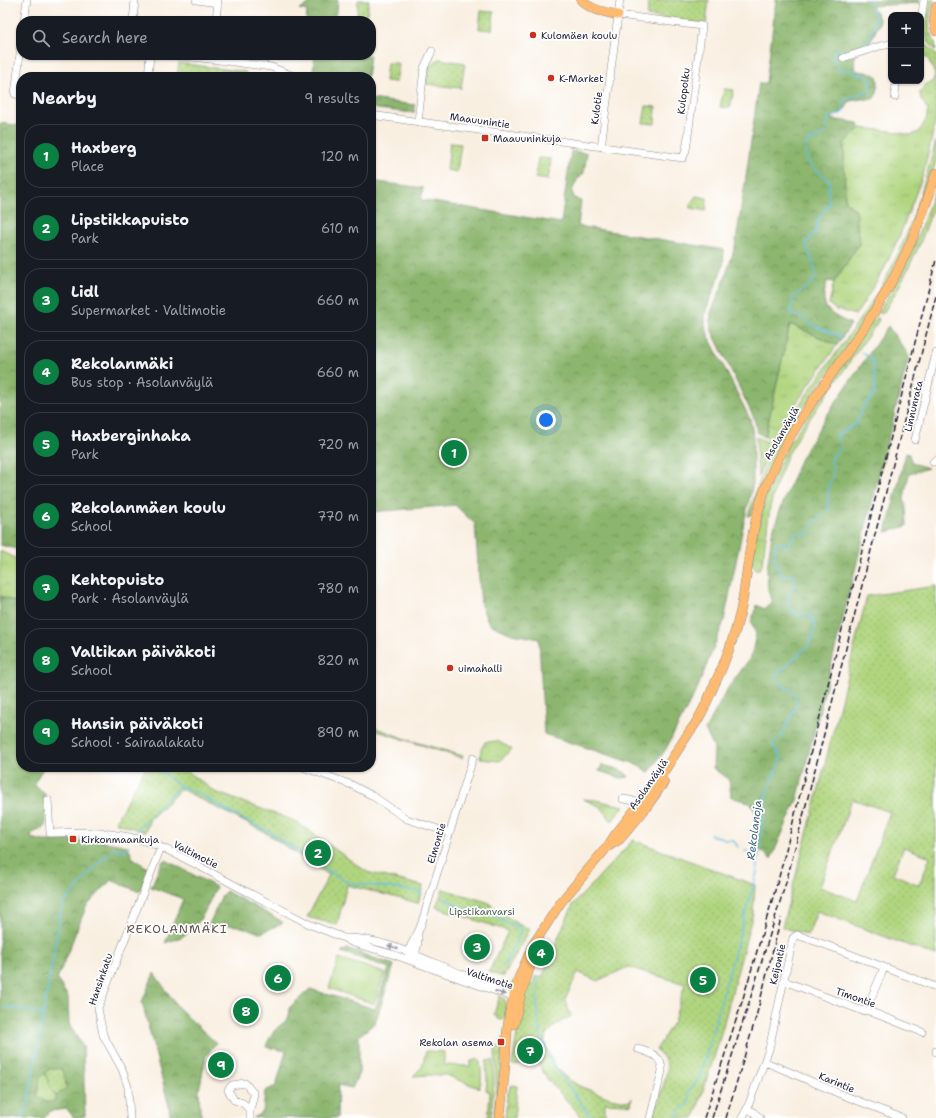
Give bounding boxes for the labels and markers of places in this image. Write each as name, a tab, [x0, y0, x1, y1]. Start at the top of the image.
place label: Kulomäen koulu	[541, 29, 618, 42]
marker: Kulomäen koulu	[528, 30, 538, 40]
place label: K-Market	[559, 72, 604, 85]
marker: K-Market	[546, 73, 556, 83]
place label: Maauuninkuja	[493, 132, 562, 145]
marker: Maauuninkuja	[480, 133, 490, 143]
pin: 1	[441, 438, 467, 468]
place label: uimahalli	[458, 662, 502, 675]
marker: uimahalli	[445, 663, 455, 673]
place label: Kirkonmaankuja	[81, 833, 160, 846]
marker: Kirkonmaankuja	[68, 834, 78, 844]
pin: 2	[305, 838, 331, 868]
pin: 3	[464, 932, 490, 962]
pin: 4	[528, 938, 554, 968]
pin: 6	[265, 963, 291, 993]
pin: 5	[690, 965, 716, 995]
pin: 8	[233, 996, 259, 1026]
place label: Rekolan asema	[419, 1036, 494, 1049]
pin: 7	[517, 1036, 543, 1066]
marker: Rekolan asema	[496, 1037, 506, 1047]
pin: 9	[208, 1050, 234, 1080]

